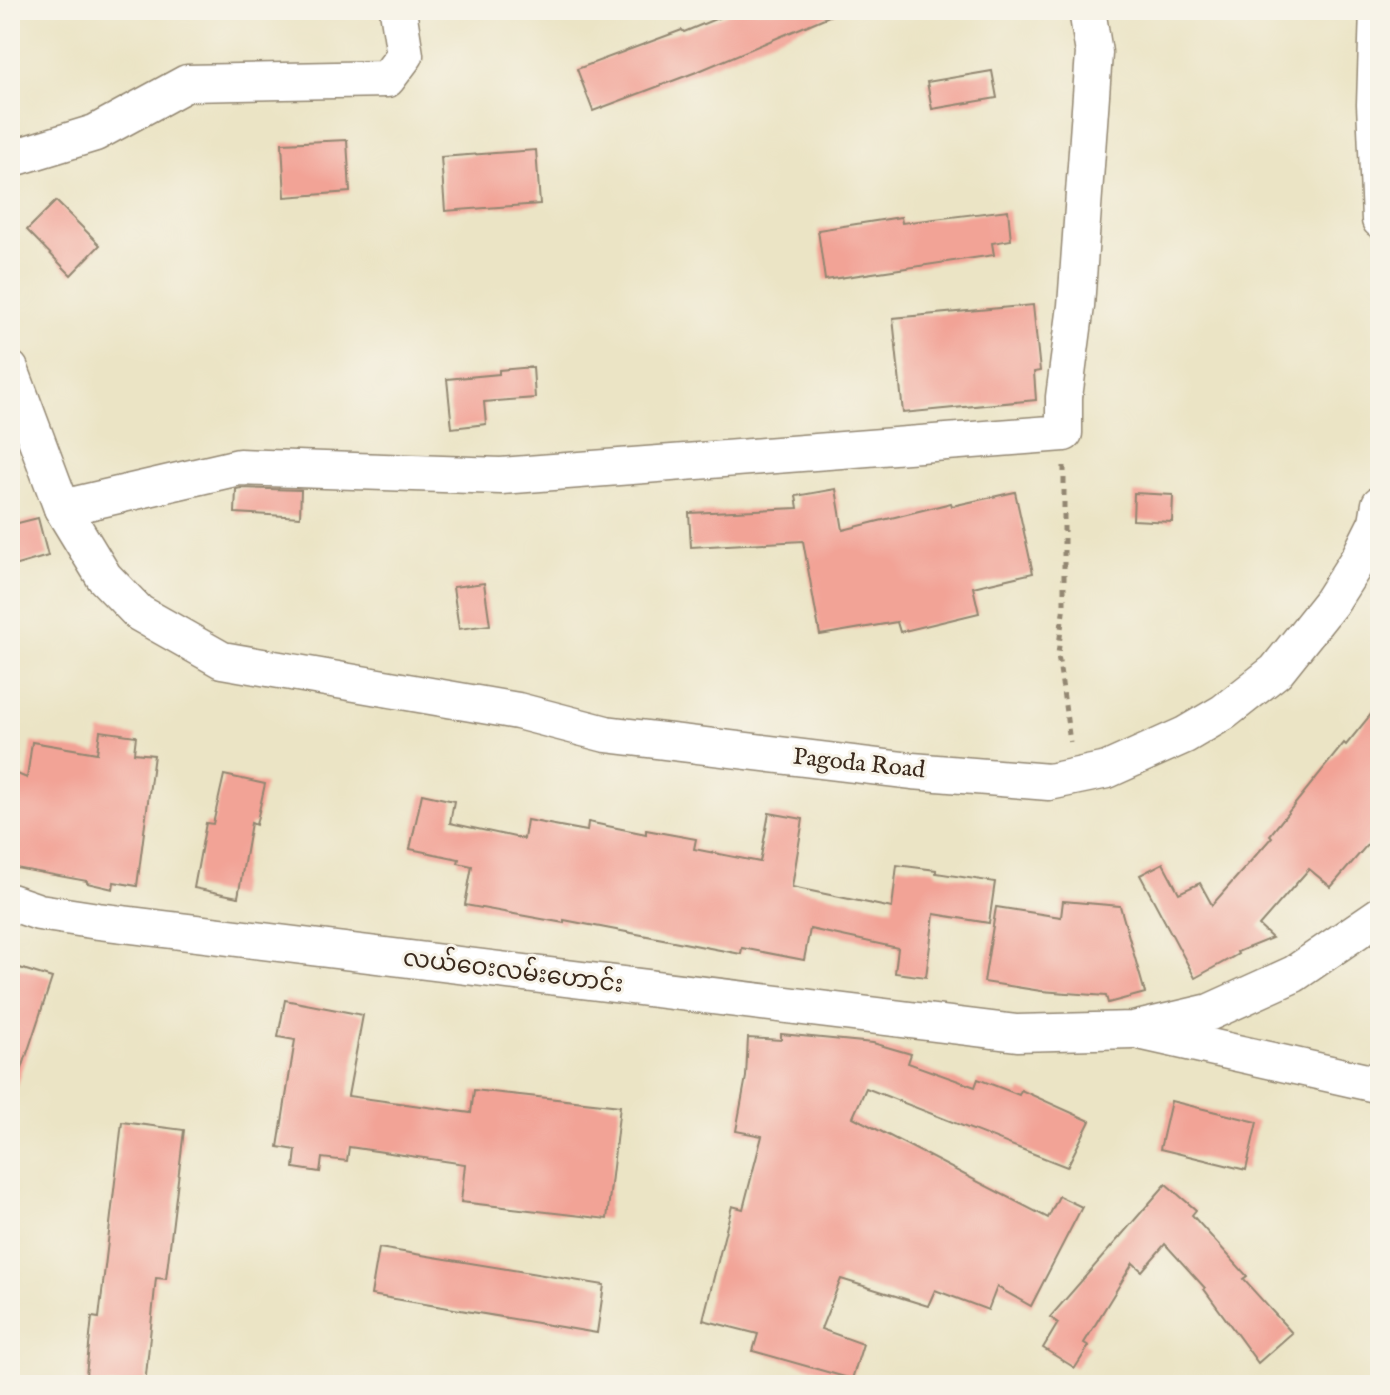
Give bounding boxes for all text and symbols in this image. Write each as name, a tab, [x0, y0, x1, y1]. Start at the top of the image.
street label: Pagoda Road	[791, 742, 927, 786]
street label: လယ်ဝေးလမ်းဟောင်း	[401, 941, 625, 1001]

